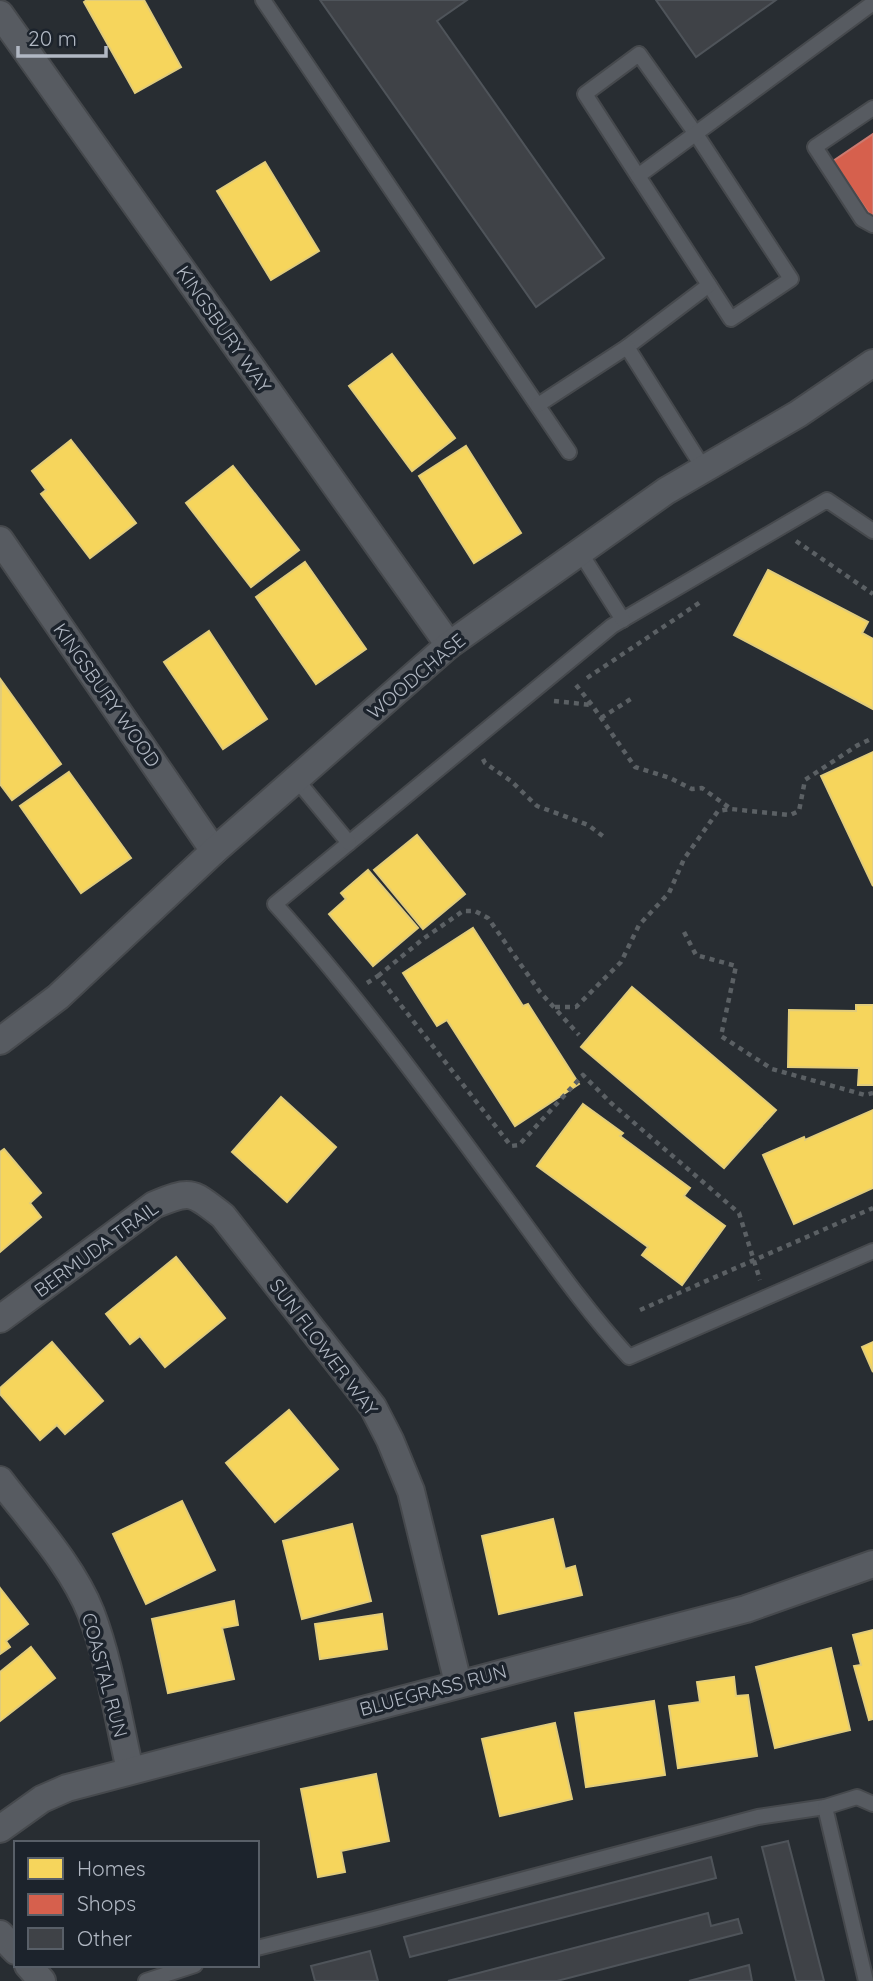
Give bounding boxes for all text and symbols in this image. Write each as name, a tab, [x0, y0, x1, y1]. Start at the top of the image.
scale bar	[18, 14, 105, 58]
text: 20 m	[28, 25, 77, 51]
street label: KINGSBURY WAY	[171, 261, 277, 397]
street label: KINGSBURY WOOD	[48, 618, 166, 772]
street label: WOODCHASE	[362, 628, 470, 724]
street label: BERMUDA TRAIL	[29, 1196, 163, 1302]
street label: SUN FLOWER WAY	[265, 1274, 384, 1421]
street label: COASTAL RUN	[77, 1610, 133, 1740]
street label: BLUEGRASS RUN	[357, 1659, 509, 1721]
legend	[14, 1841, 259, 1967]
text: Homes	[77, 1855, 146, 1881]
text: Shops	[77, 1890, 136, 1916]
text: Other	[77, 1925, 132, 1951]

